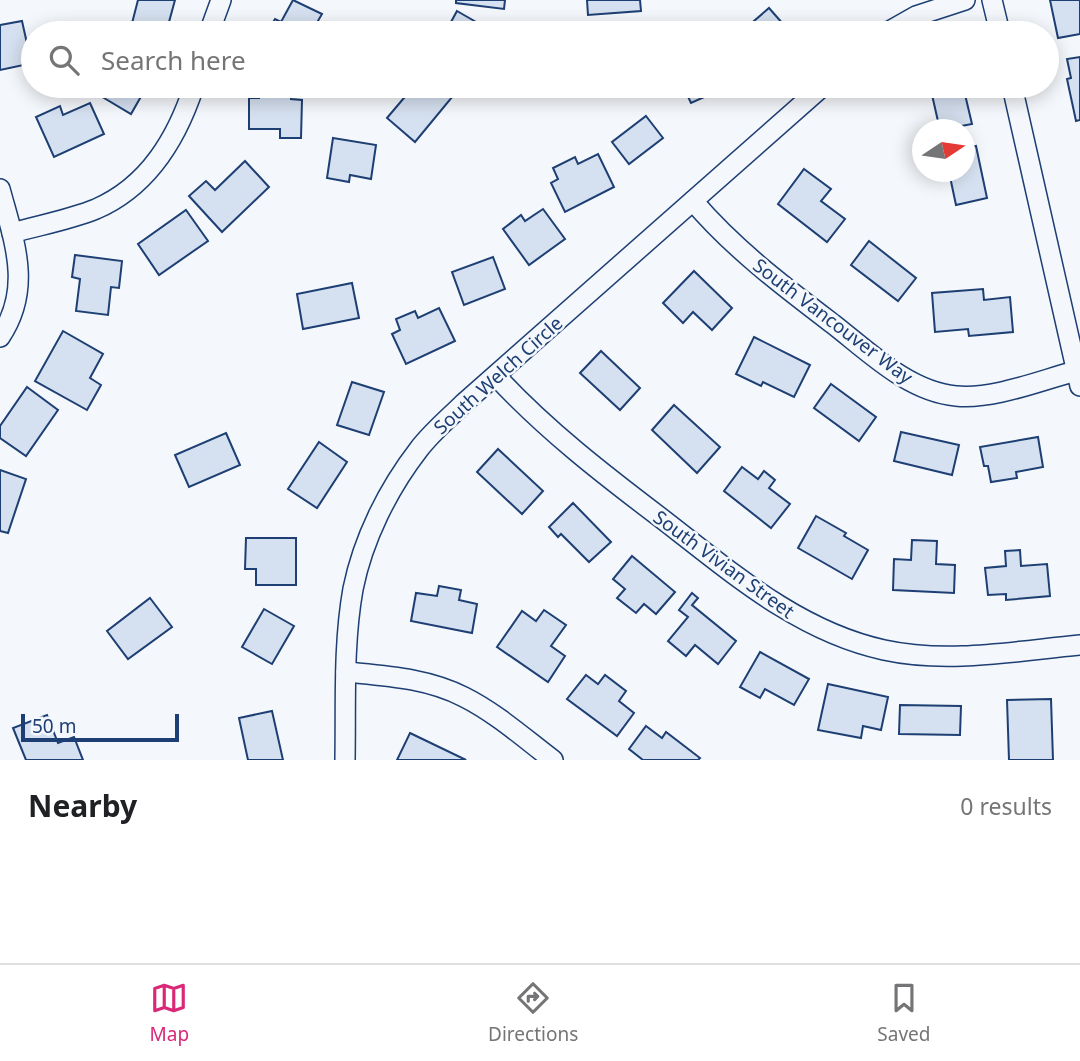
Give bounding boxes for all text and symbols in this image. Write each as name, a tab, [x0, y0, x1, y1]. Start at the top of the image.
search box	[21, 21, 1059, 98]
icon: search	[45, 41, 83, 79]
text: Search here	[101, 42, 246, 78]
north arrow	[912, 119, 975, 182]
street label: South Vancouver Way	[748, 252, 918, 390]
street label: South Welch Circle	[428, 310, 568, 440]
street label: South Vivian Street	[648, 504, 800, 624]
scale bar	[21, 711, 178, 743]
text: 50 m	[32, 713, 76, 739]
text: Nearby	[28, 785, 137, 826]
text: 0 results	[960, 790, 1052, 822]
tab: Map	[150, 979, 189, 1047]
tab: Directions	[488, 979, 578, 1047]
tab: Saved	[877, 979, 930, 1047]

